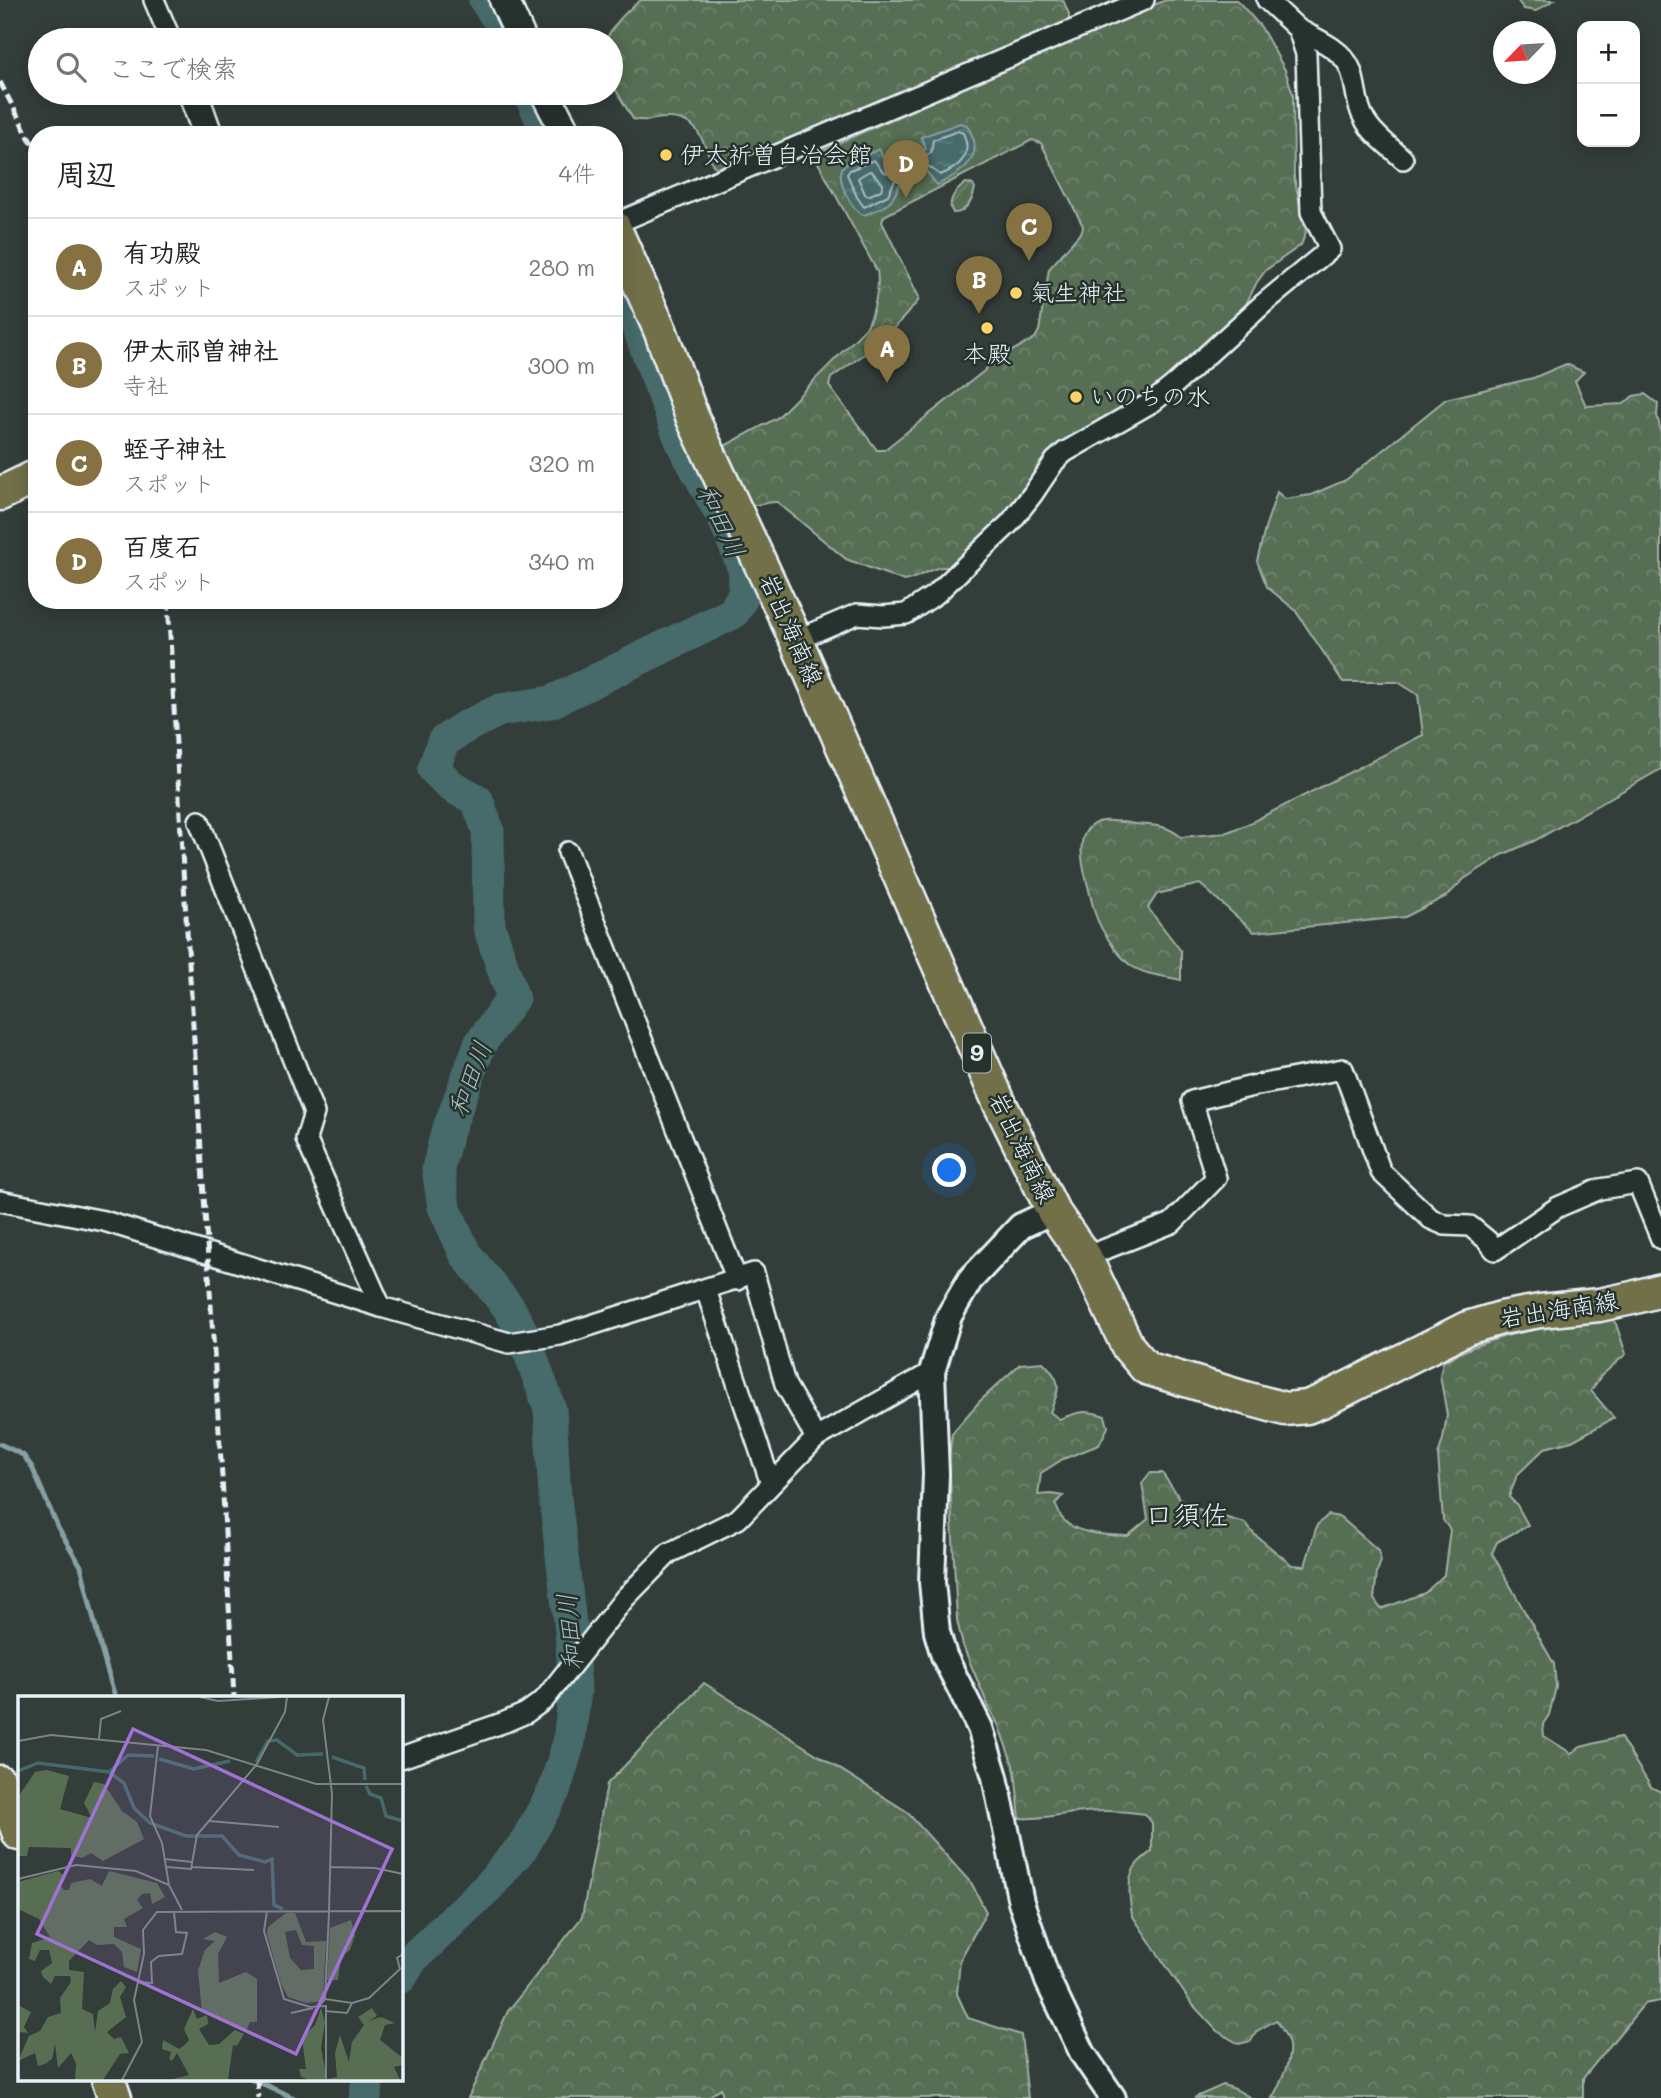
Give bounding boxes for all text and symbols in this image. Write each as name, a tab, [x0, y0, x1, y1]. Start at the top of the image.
north arrow	[1493, 21, 1556, 84]
map controls	[1577, 21, 1640, 147]
button: +	[1577, 21, 1640, 84]
search box	[28, 28, 623, 105]
icon: search	[52, 48, 90, 86]
text: ここで検索	[108, 51, 238, 85]
button: −	[1577, 84, 1640, 147]
place label: 伊太祈曽自治会館	[680, 138, 872, 169]
pin: D	[883, 140, 929, 198]
marker: 伊太祈曽自治会館	[658, 147, 674, 163]
text: 周辺	[56, 153, 116, 193]
text: 4件	[558, 158, 595, 188]
pin: C	[1006, 203, 1052, 261]
text: 有功殿	[123, 235, 201, 269]
text: A	[71, 252, 87, 282]
text: 280 m	[528, 252, 595, 282]
pin: B	[956, 256, 1002, 314]
text: スポット	[123, 272, 215, 302]
place label: 氣生神社	[1030, 276, 1126, 307]
marker: 氣生神社	[1008, 285, 1024, 301]
marker: 本殿	[979, 320, 995, 336]
pin: A	[864, 325, 910, 383]
text: 伊太祁曽神社	[123, 333, 279, 367]
place label: 本殿	[963, 337, 1011, 368]
text: B	[71, 350, 87, 380]
text: 300 m	[527, 350, 595, 380]
text: 寺社	[123, 370, 169, 400]
place label: いのちの水	[1090, 380, 1210, 411]
marker: いのちの水	[1068, 389, 1084, 405]
text: 蛭子神社	[123, 431, 227, 465]
text: C	[70, 448, 88, 478]
text: 320 m	[529, 448, 595, 478]
text: スポット	[123, 468, 215, 498]
water label: 和田川	[690, 478, 754, 563]
text: 百度石	[123, 529, 201, 563]
text: D	[71, 546, 87, 576]
text: 340 m	[528, 546, 595, 576]
text: スポット	[123, 566, 215, 596]
street label: 岩出海南線	[754, 568, 831, 691]
road number: 9	[963, 1034, 991, 1072]
water label: 和田川	[439, 1036, 499, 1121]
street label: 岩出海南線	[983, 1087, 1064, 1208]
your location	[932, 1153, 966, 1187]
street label: 岩出海南線	[1497, 1284, 1620, 1333]
district label: 口須佐	[1145, 1496, 1229, 1532]
water label: 和田川	[549, 1592, 589, 1672]
inset map	[18, 1696, 402, 2080]

